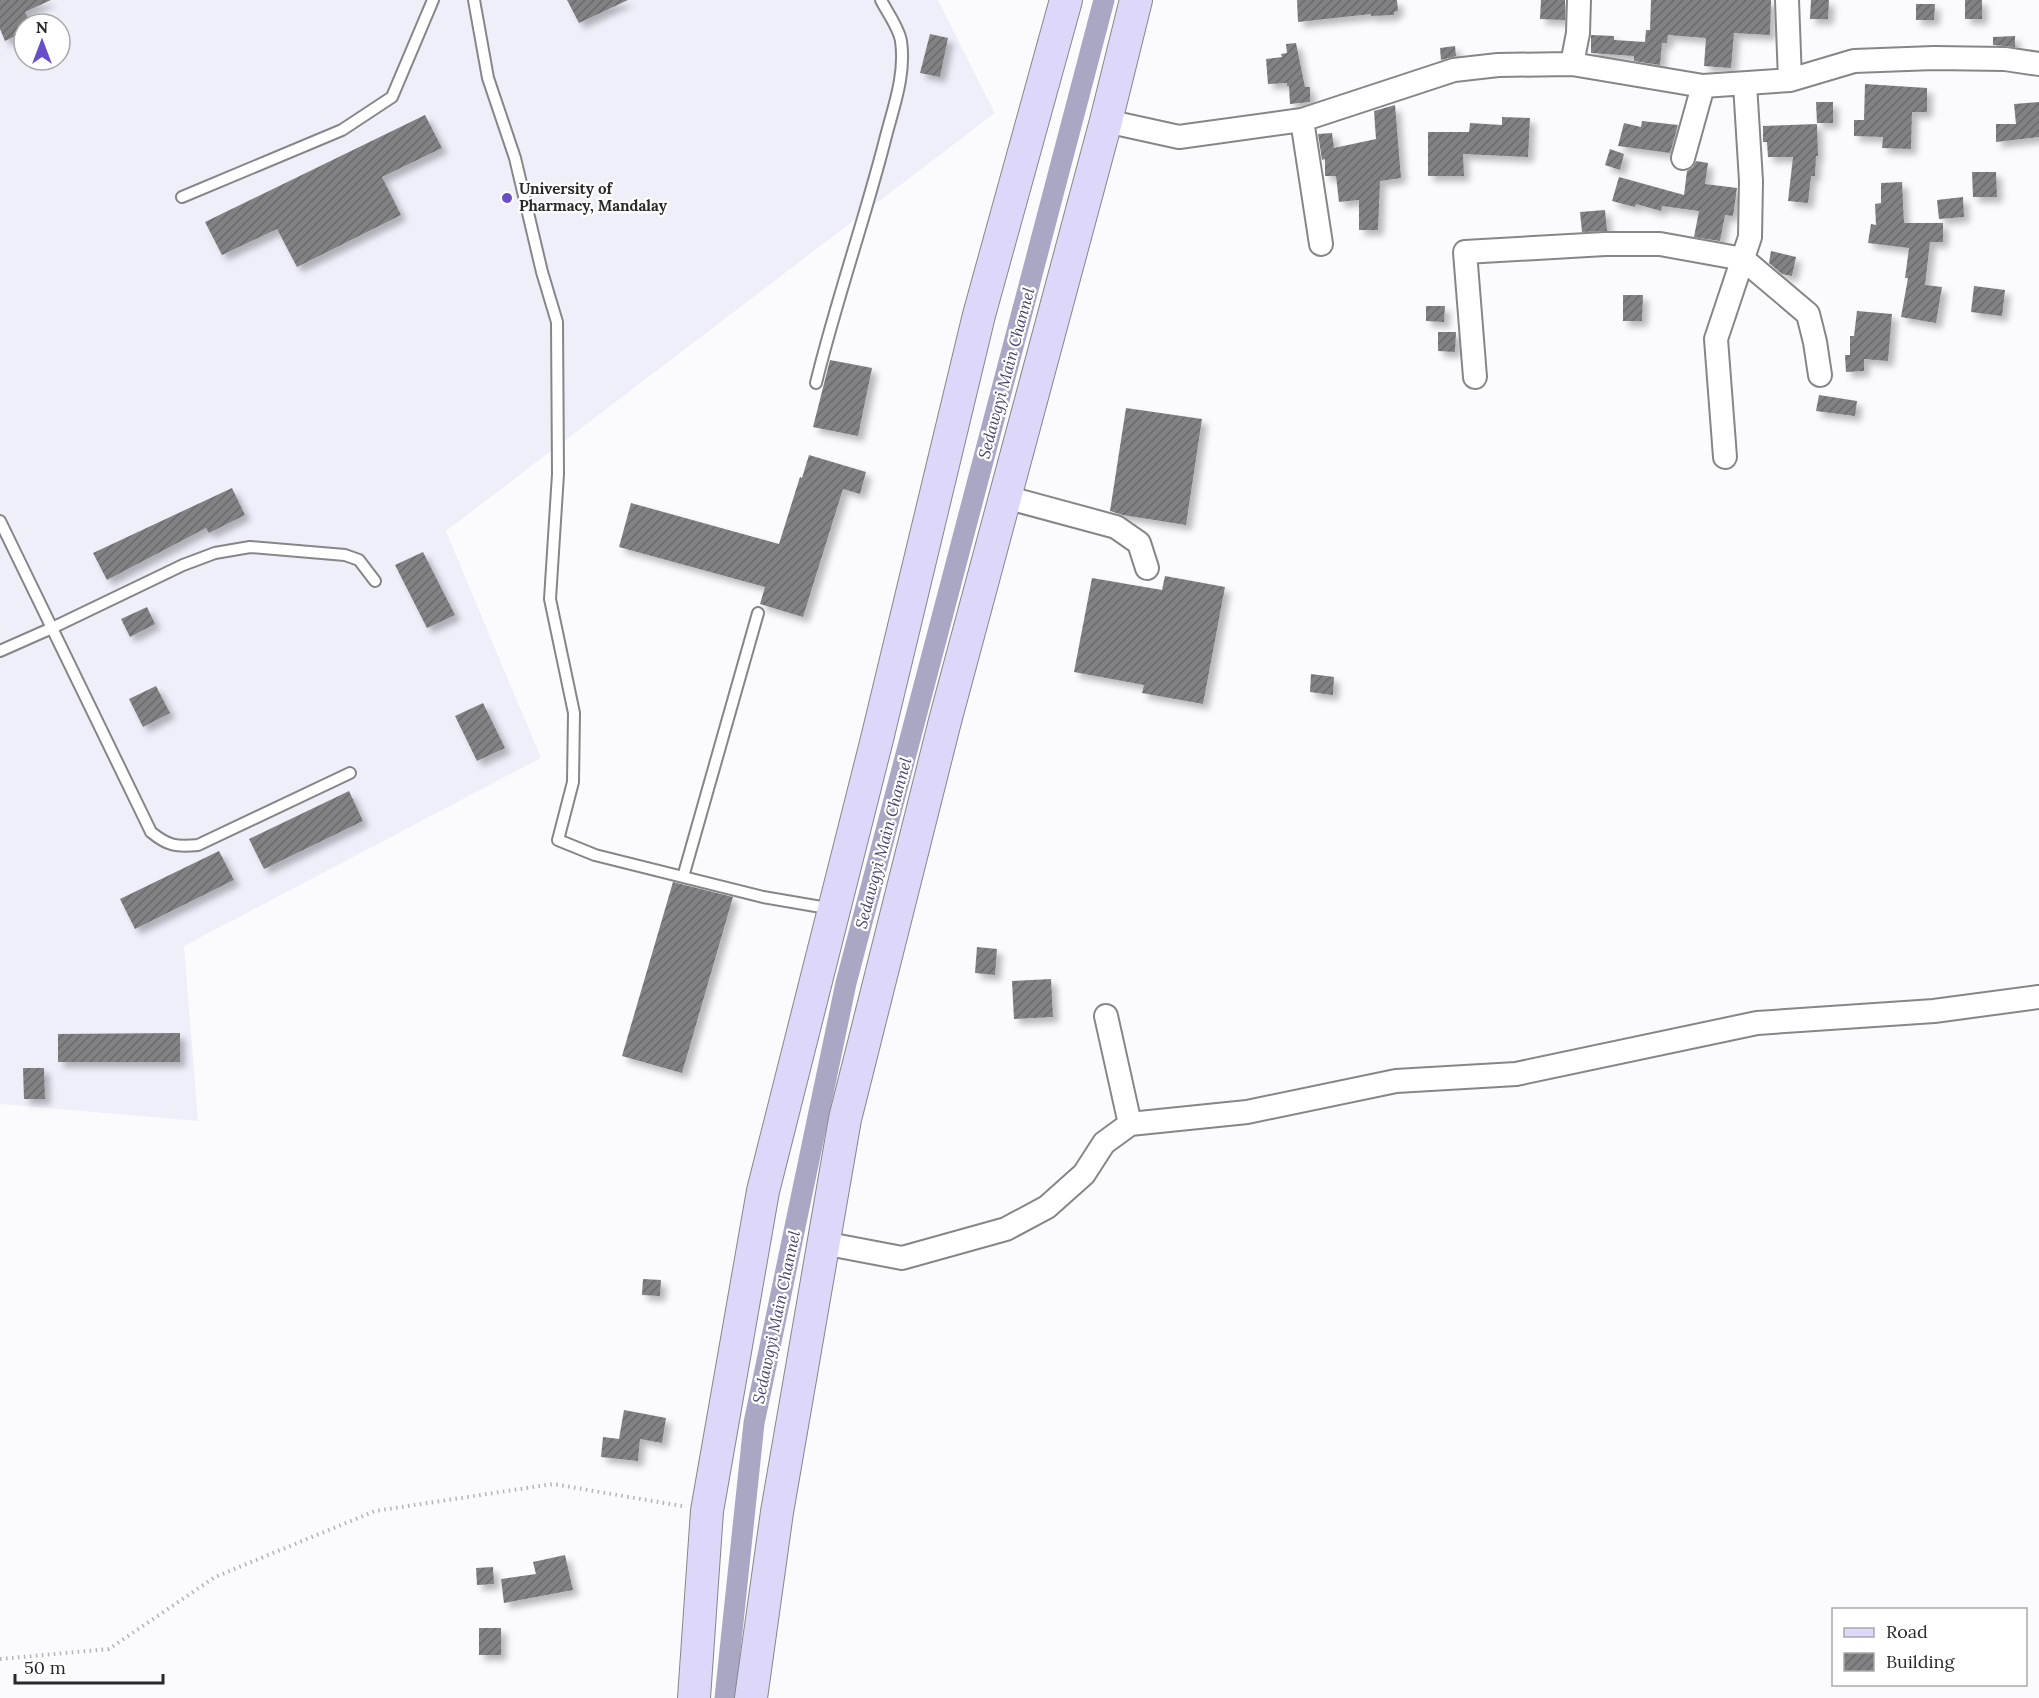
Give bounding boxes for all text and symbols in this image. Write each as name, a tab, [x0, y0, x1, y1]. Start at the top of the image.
north arrow	[12, 12, 72, 72]
text: N	[36, 17, 48, 37]
place label: University of Pharmacy, Mandalay	[519, 179, 668, 215]
marker: University of Pharmacy, Mandalay	[500, 191, 514, 205]
water label: Sedawgyi Main Channel	[974, 285, 1039, 461]
water label: Sedawgyi Main Channel	[851, 755, 916, 931]
water label: Sedawgyi Main Channel	[748, 1228, 804, 1405]
legend	[1832, 1608, 2027, 1686]
text: Road	[1886, 1620, 1928, 1643]
scale bar	[15, 1647, 164, 1685]
text: Building	[1886, 1650, 1956, 1673]
text: 50 m	[24, 1656, 66, 1679]

